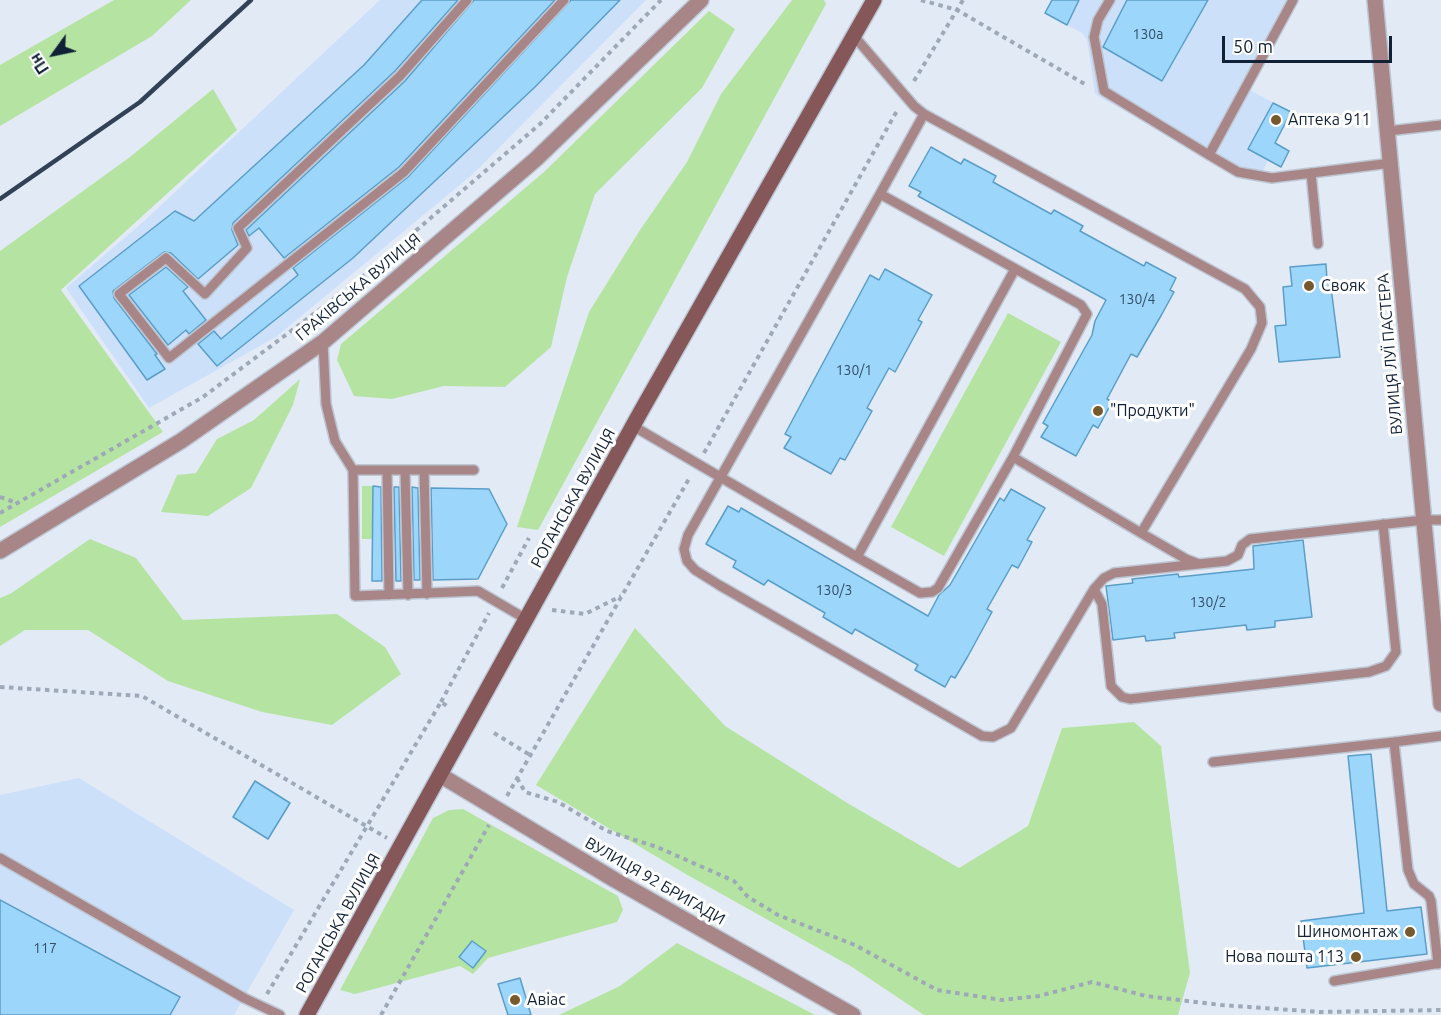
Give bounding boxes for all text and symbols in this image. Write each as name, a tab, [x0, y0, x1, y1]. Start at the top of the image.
north arrow	[24, 24, 84, 84]
scale bar	[1225, 24, 1394, 62]
house number: 130а	[1133, 26, 1163, 42]
text: 50 m	[1233, 36, 1273, 56]
text: Пн	[26, 50, 52, 78]
place label: Аптека 911	[1288, 110, 1371, 130]
marker: Аптека 911	[1269, 113, 1283, 127]
street label: ГРАКІВСЬКА ВУЛИЦЯ	[292, 229, 424, 345]
street label: ВУЛИЦЯ ЛУЇ ПАСТЕРА	[1373, 272, 1407, 436]
place label: Свояк	[1321, 276, 1366, 296]
marker: Свояк	[1302, 279, 1316, 293]
house number: 130/4	[1119, 291, 1155, 307]
house number: 130/1	[836, 362, 872, 378]
place label: "Продукти"	[1110, 401, 1195, 421]
marker: "Продукти"	[1091, 404, 1105, 418]
street label: РОГАНСЬКА ВУЛИЦЯ	[527, 425, 619, 571]
house number: 130/3	[816, 582, 852, 598]
house number: 130/2	[1190, 594, 1226, 610]
street label: ВУЛИЦЯ 92 БРИГАДИ	[582, 833, 728, 929]
street label: РОГАНСЬКА ВУЛИЦЯ	[292, 850, 384, 996]
place label: Шиномонтаж	[1297, 922, 1398, 942]
marker: Шиномонтаж	[1403, 925, 1417, 939]
house number: 117	[33, 940, 57, 956]
place label: Нова пошта 113	[1225, 947, 1344, 967]
marker: Нова пошта 113	[1349, 950, 1363, 964]
place label: Авіас	[527, 990, 566, 1010]
marker: Авіас	[508, 993, 522, 1007]

